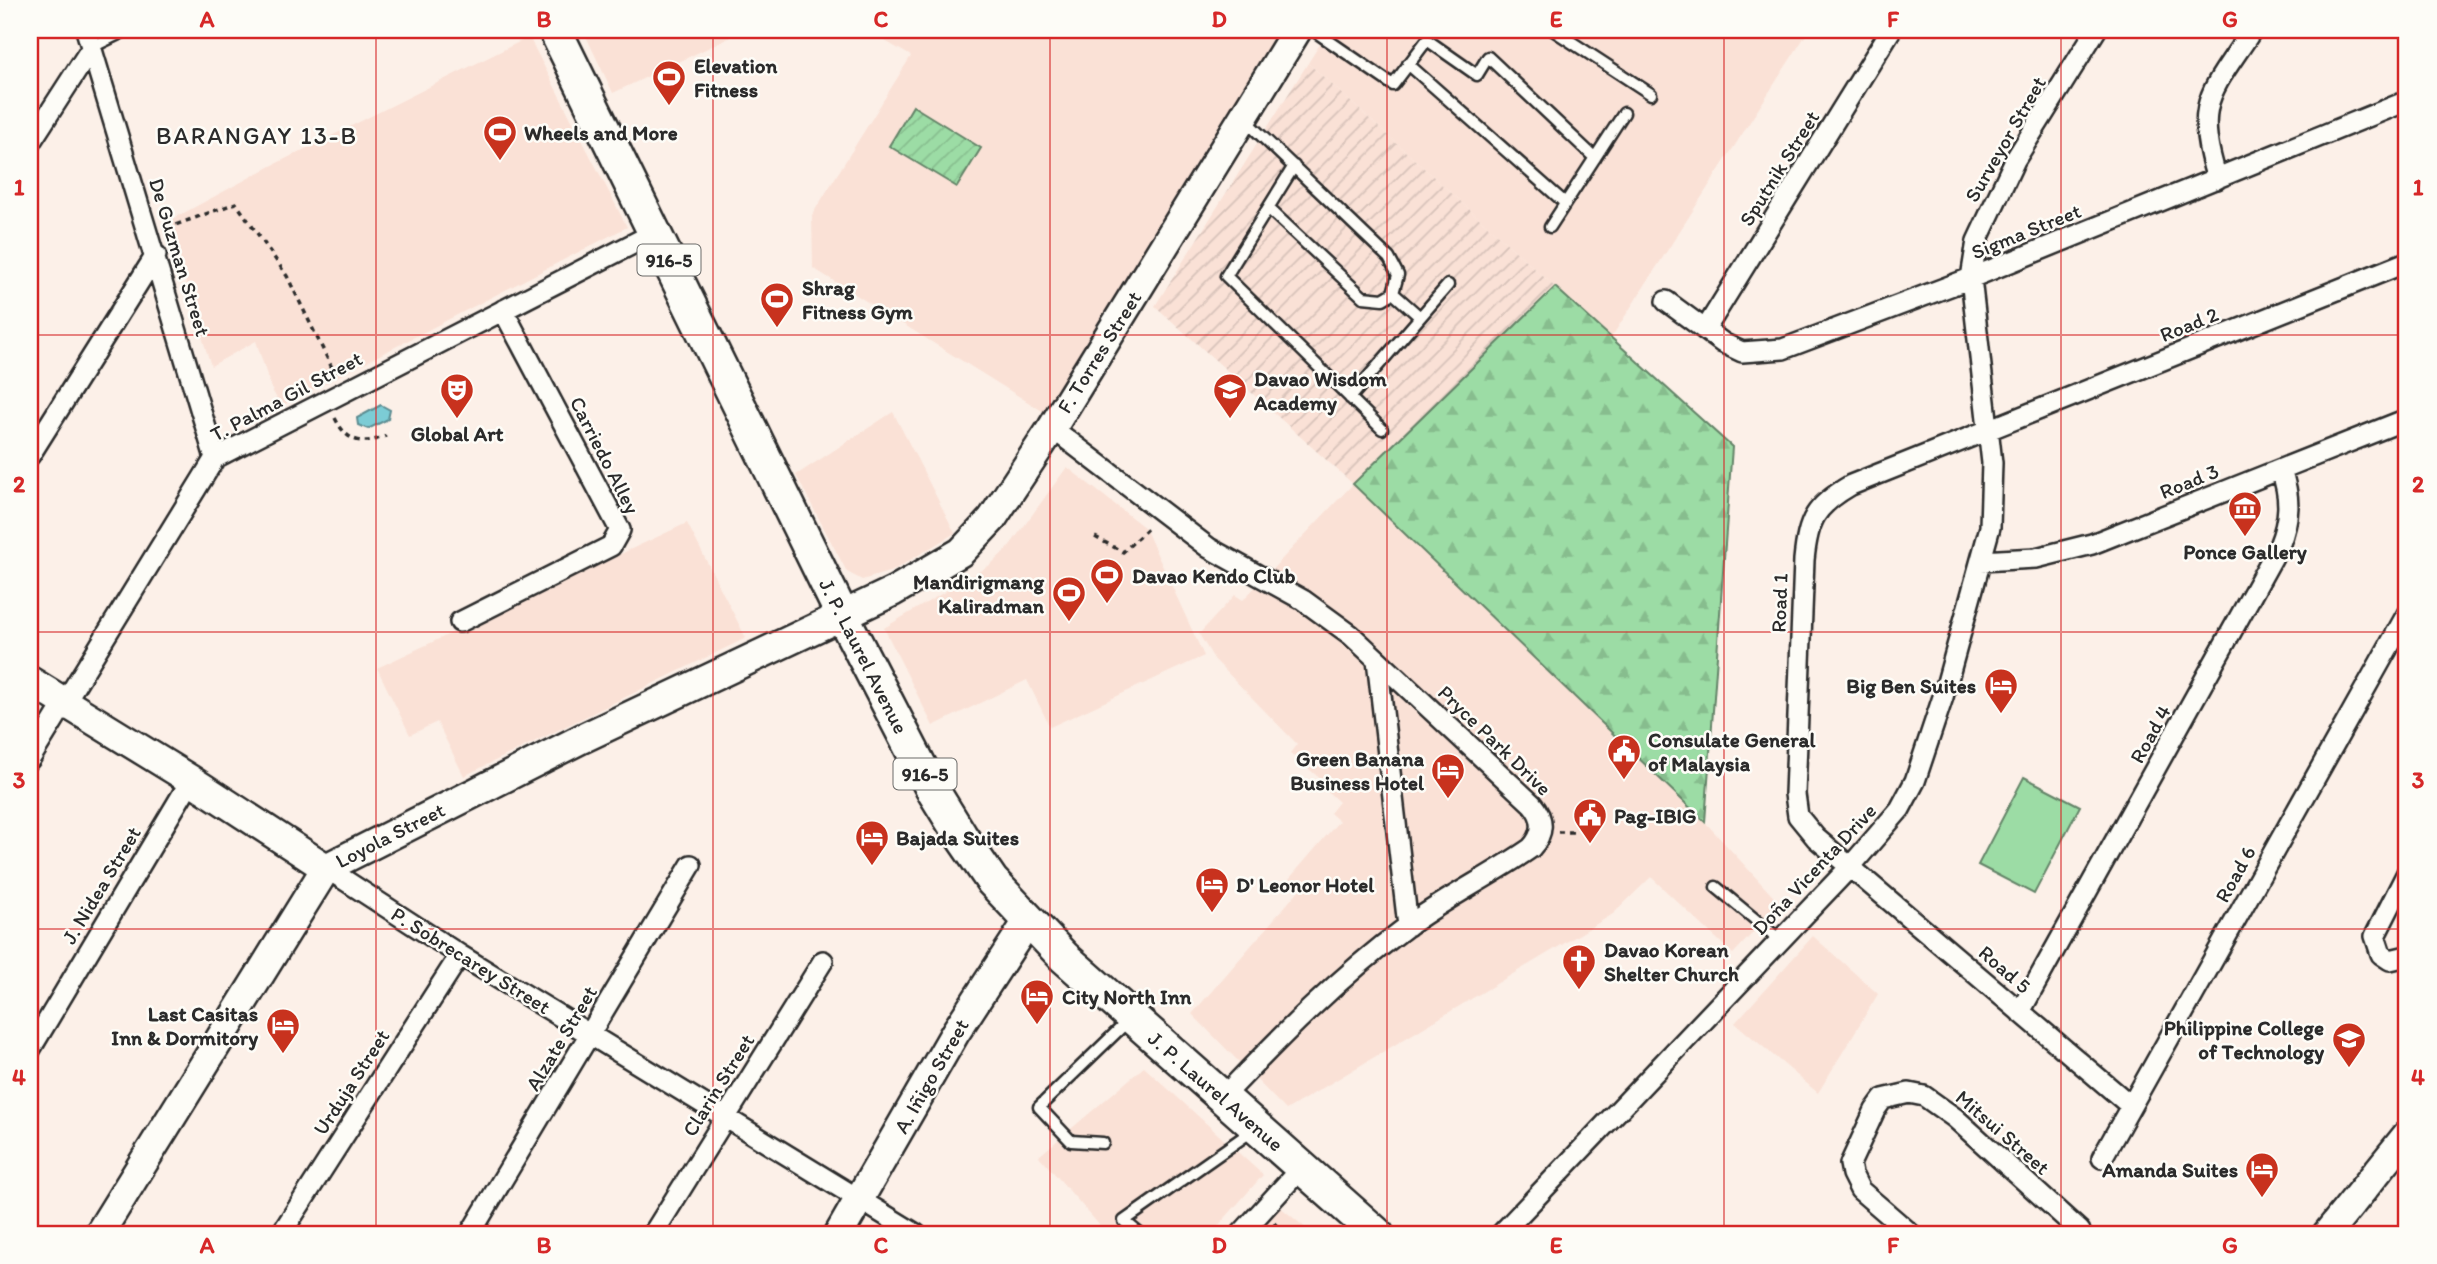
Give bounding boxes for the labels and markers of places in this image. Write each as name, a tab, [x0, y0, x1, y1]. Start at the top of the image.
place label: Elevation Fitness	[694, 53, 778, 102]
sports icon: Elevation Fitness	[650, 58, 688, 107]
sports icon: Wheels and More	[481, 113, 519, 162]
place label: Wheels and More	[524, 120, 678, 145]
place label: Shrag Fitness Gym	[802, 275, 913, 325]
sports icon: Shrag Fitness Gym	[758, 280, 796, 329]
place label: Davao Wisdom Academy	[1253, 366, 1387, 416]
theatre icon: Global Art	[438, 371, 476, 420]
school or university icon: Davao Wisdom Academy	[1211, 371, 1249, 420]
place label: Global Art	[411, 421, 504, 446]
museum icon: Ponce Gallery	[2226, 489, 2264, 538]
place label: Ponce Gallery	[2183, 539, 2308, 565]
sports icon: Davao Kendo Club	[1088, 556, 1126, 605]
place label: Davao Kendo Club	[1132, 563, 1295, 588]
place label: Mandirigmang Kaliradman	[913, 569, 1045, 618]
sports icon: Mandirigmang Kaliradman	[1050, 574, 1088, 623]
hotel icon: Big Ben Suites	[1982, 666, 2020, 715]
place label: Big Ben Suites	[1846, 673, 1976, 699]
place label: Consulate General of Malaysia	[1648, 727, 1816, 777]
public building icon: Consulate General of Malaysia	[1605, 732, 1643, 781]
place label: Green Banana Business Hotel	[1290, 746, 1425, 795]
hotel icon: Green Banana Business Hotel	[1429, 751, 1467, 800]
public building icon: Pag-IBIG	[1571, 796, 1609, 845]
place label: Pag-IBIG	[1614, 803, 1697, 829]
hotel icon: Bajada Suites	[853, 818, 891, 867]
place label: Bajada Suites	[896, 825, 1019, 851]
hotel icon: D' Leonor Hotel	[1193, 865, 1231, 914]
place label: D' Leonor Hotel	[1236, 872, 1375, 897]
place label: Davao Korean Shelter Church	[1604, 937, 1739, 986]
church icon: Davao Korean Shelter Church	[1560, 942, 1598, 991]
hotel icon: City North Inn	[1018, 977, 1056, 1026]
place label: City North Inn	[1062, 984, 1192, 1010]
place label: Last Casitas Inn & Dormitory	[111, 1001, 258, 1051]
hotel icon: Last Casitas Inn & Dormitory	[264, 1006, 302, 1055]
place label: Philippine College of Technology	[2164, 1015, 2324, 1065]
school or university icon: Philippine College of Technology	[2330, 1020, 2368, 1069]
hotel icon: Amanda Suites	[2243, 1150, 2281, 1199]
place label: Amanda Suites	[2101, 1157, 2238, 1182]

